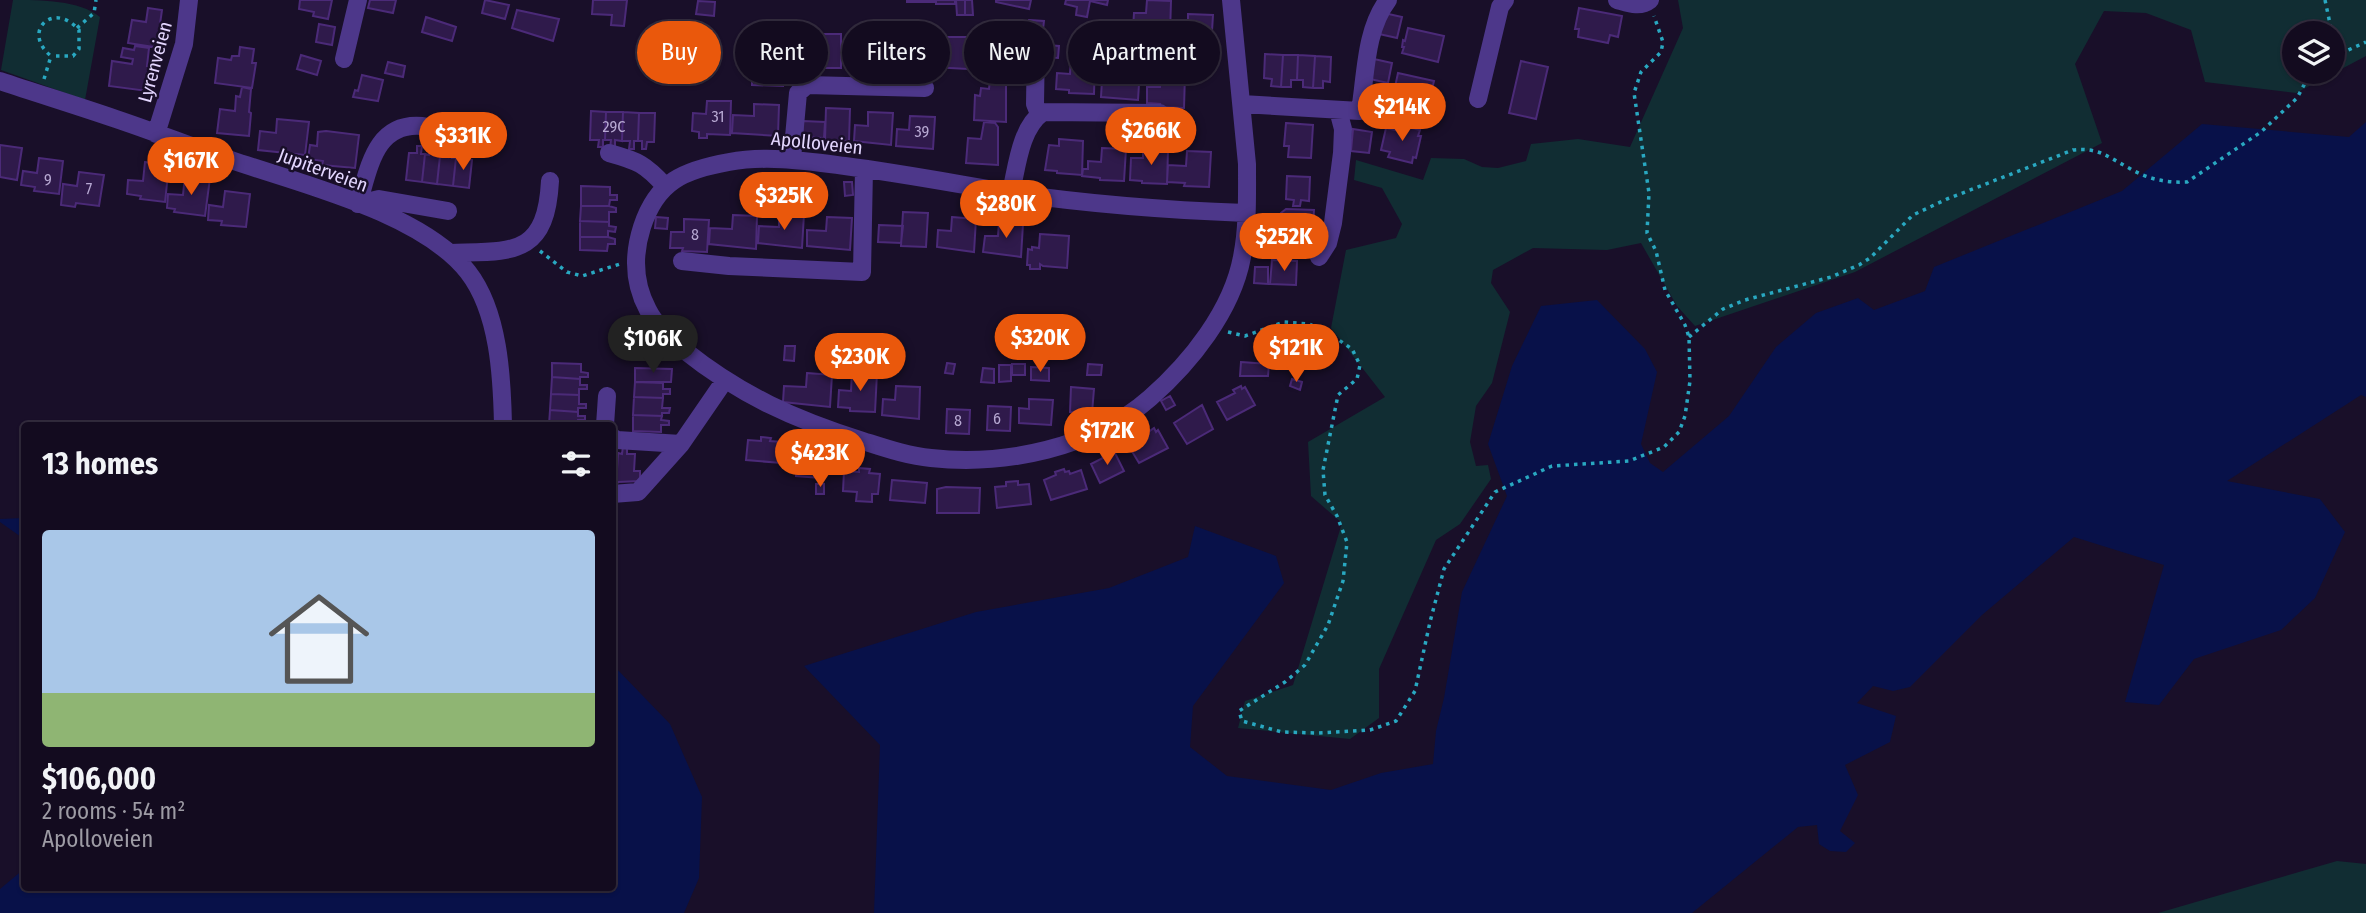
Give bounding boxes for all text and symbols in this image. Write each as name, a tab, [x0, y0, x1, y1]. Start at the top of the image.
street label: Lyrenveien	[133, 19, 177, 105]
chip: Buy	[637, 21, 721, 84]
chip: Rent	[735, 21, 828, 84]
chip: Filters	[842, 21, 950, 84]
chip: New	[964, 21, 1054, 84]
chip: Apartment	[1068, 21, 1220, 84]
map controls	[2282, 21, 2345, 84]
button: layers	[2282, 21, 2345, 84]
pin: $214K	[1353, 83, 1451, 143]
text: $214K	[1374, 92, 1430, 120]
house number: 31	[711, 107, 725, 126]
pin: $266K	[1102, 108, 1200, 167]
pin: $331K	[414, 113, 512, 172]
text: $266K	[1121, 116, 1181, 144]
house number: 29C	[603, 117, 625, 136]
text: $331K	[435, 121, 491, 149]
house number: 39	[915, 122, 930, 141]
street label: Apolloveien	[770, 127, 864, 159]
pin: $167K	[142, 138, 240, 197]
street label: Jupiterveien	[275, 143, 371, 197]
text: $167K	[163, 146, 219, 174]
house number: 9	[44, 170, 52, 189]
pin: $325K	[735, 173, 833, 232]
house number: 7	[86, 179, 93, 198]
pin: $280K	[957, 180, 1055, 240]
text: $325K	[755, 181, 813, 209]
text: $280K	[976, 189, 1036, 217]
pin: $252K	[1235, 214, 1333, 273]
text: $252K	[1256, 222, 1312, 250]
house number: 8	[691, 225, 699, 244]
pin: $320K	[991, 314, 1089, 374]
pin: $106K	[604, 316, 702, 375]
text: $320K	[1011, 323, 1069, 351]
text: $106K	[624, 324, 682, 352]
pin: $121K	[1247, 324, 1345, 384]
text: $121K	[1269, 333, 1323, 361]
pin: $230K	[811, 334, 909, 393]
text: $230K	[831, 342, 889, 370]
pin: $172K	[1058, 407, 1156, 467]
house number: 6	[993, 409, 1001, 428]
house number: 8	[954, 411, 962, 430]
text: $172K	[1080, 416, 1134, 444]
pin: $423K	[771, 430, 869, 489]
text: $423K	[791, 438, 849, 466]
icon: filters	[557, 445, 595, 483]
text: 13 homes	[42, 446, 158, 482]
icon: home	[256, 576, 382, 702]
text: $106,000	[42, 761, 156, 797]
text: 2 rooms · 54 m²	[42, 797, 185, 825]
text: Apolloveien	[42, 825, 153, 853]

